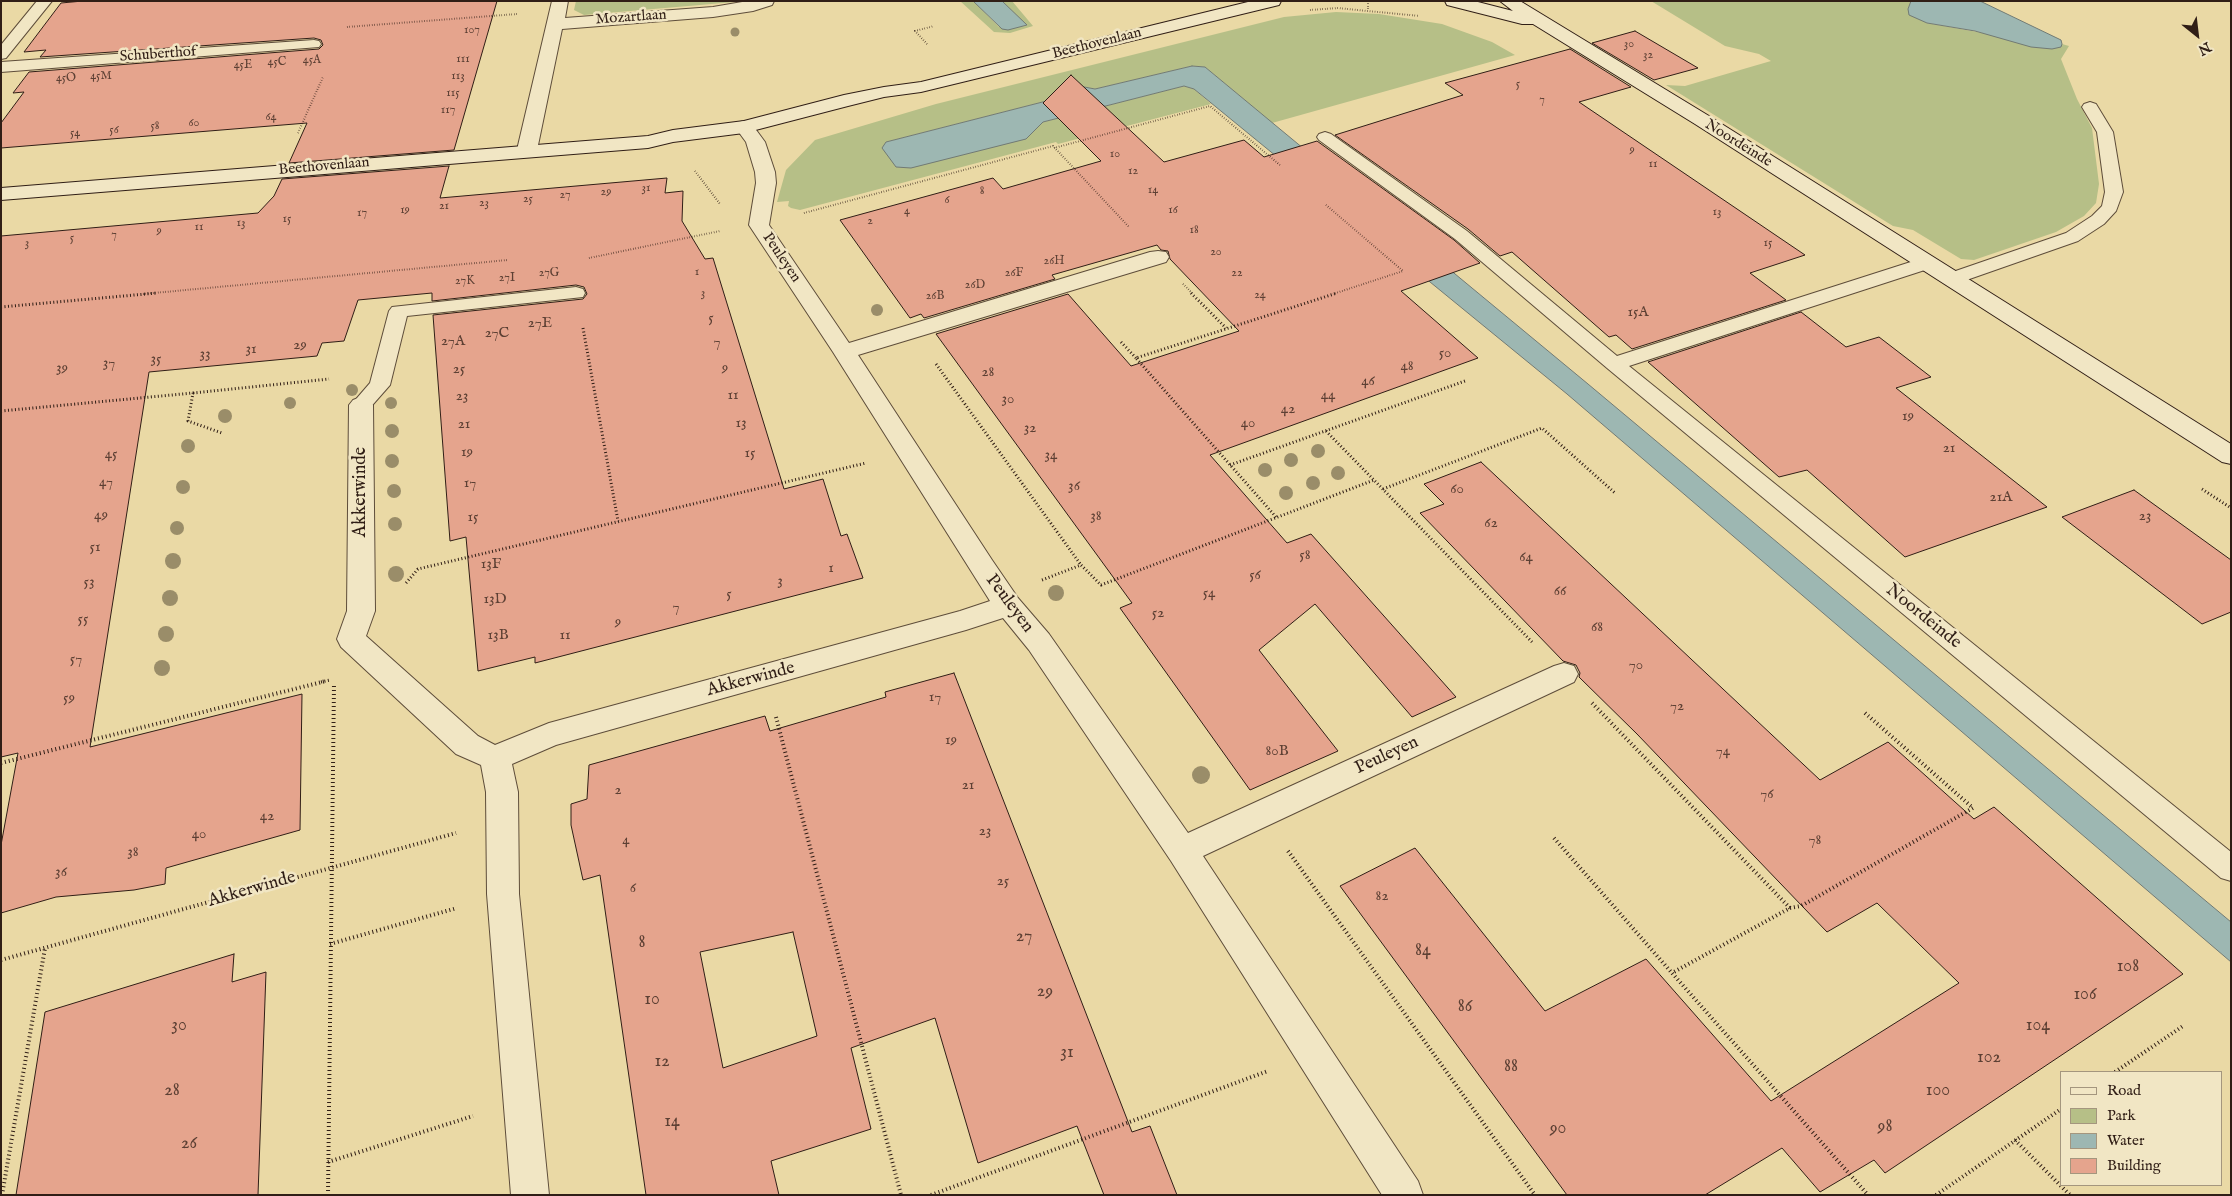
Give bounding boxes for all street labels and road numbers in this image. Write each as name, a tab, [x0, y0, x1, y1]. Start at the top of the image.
street label: Mozartlaan	[595, 7, 667, 29]
street label: Beethovenlaan	[1051, 24, 1143, 64]
street label: Schuberthof	[119, 43, 197, 67]
street label: Noordeinde	[1701, 116, 1775, 172]
street label: Beethovenlaan	[278, 154, 370, 180]
street label: Peuleyen	[758, 230, 804, 286]
street label: Akkerwinde	[350, 447, 372, 537]
street label: Peuleyen	[980, 571, 1038, 637]
street label: Noordeinde	[1881, 580, 1965, 654]
street label: Akkerwinde	[705, 658, 797, 702]
street label: Peuleyen	[1352, 732, 1422, 780]
street label: Akkerwinde	[206, 867, 298, 913]

